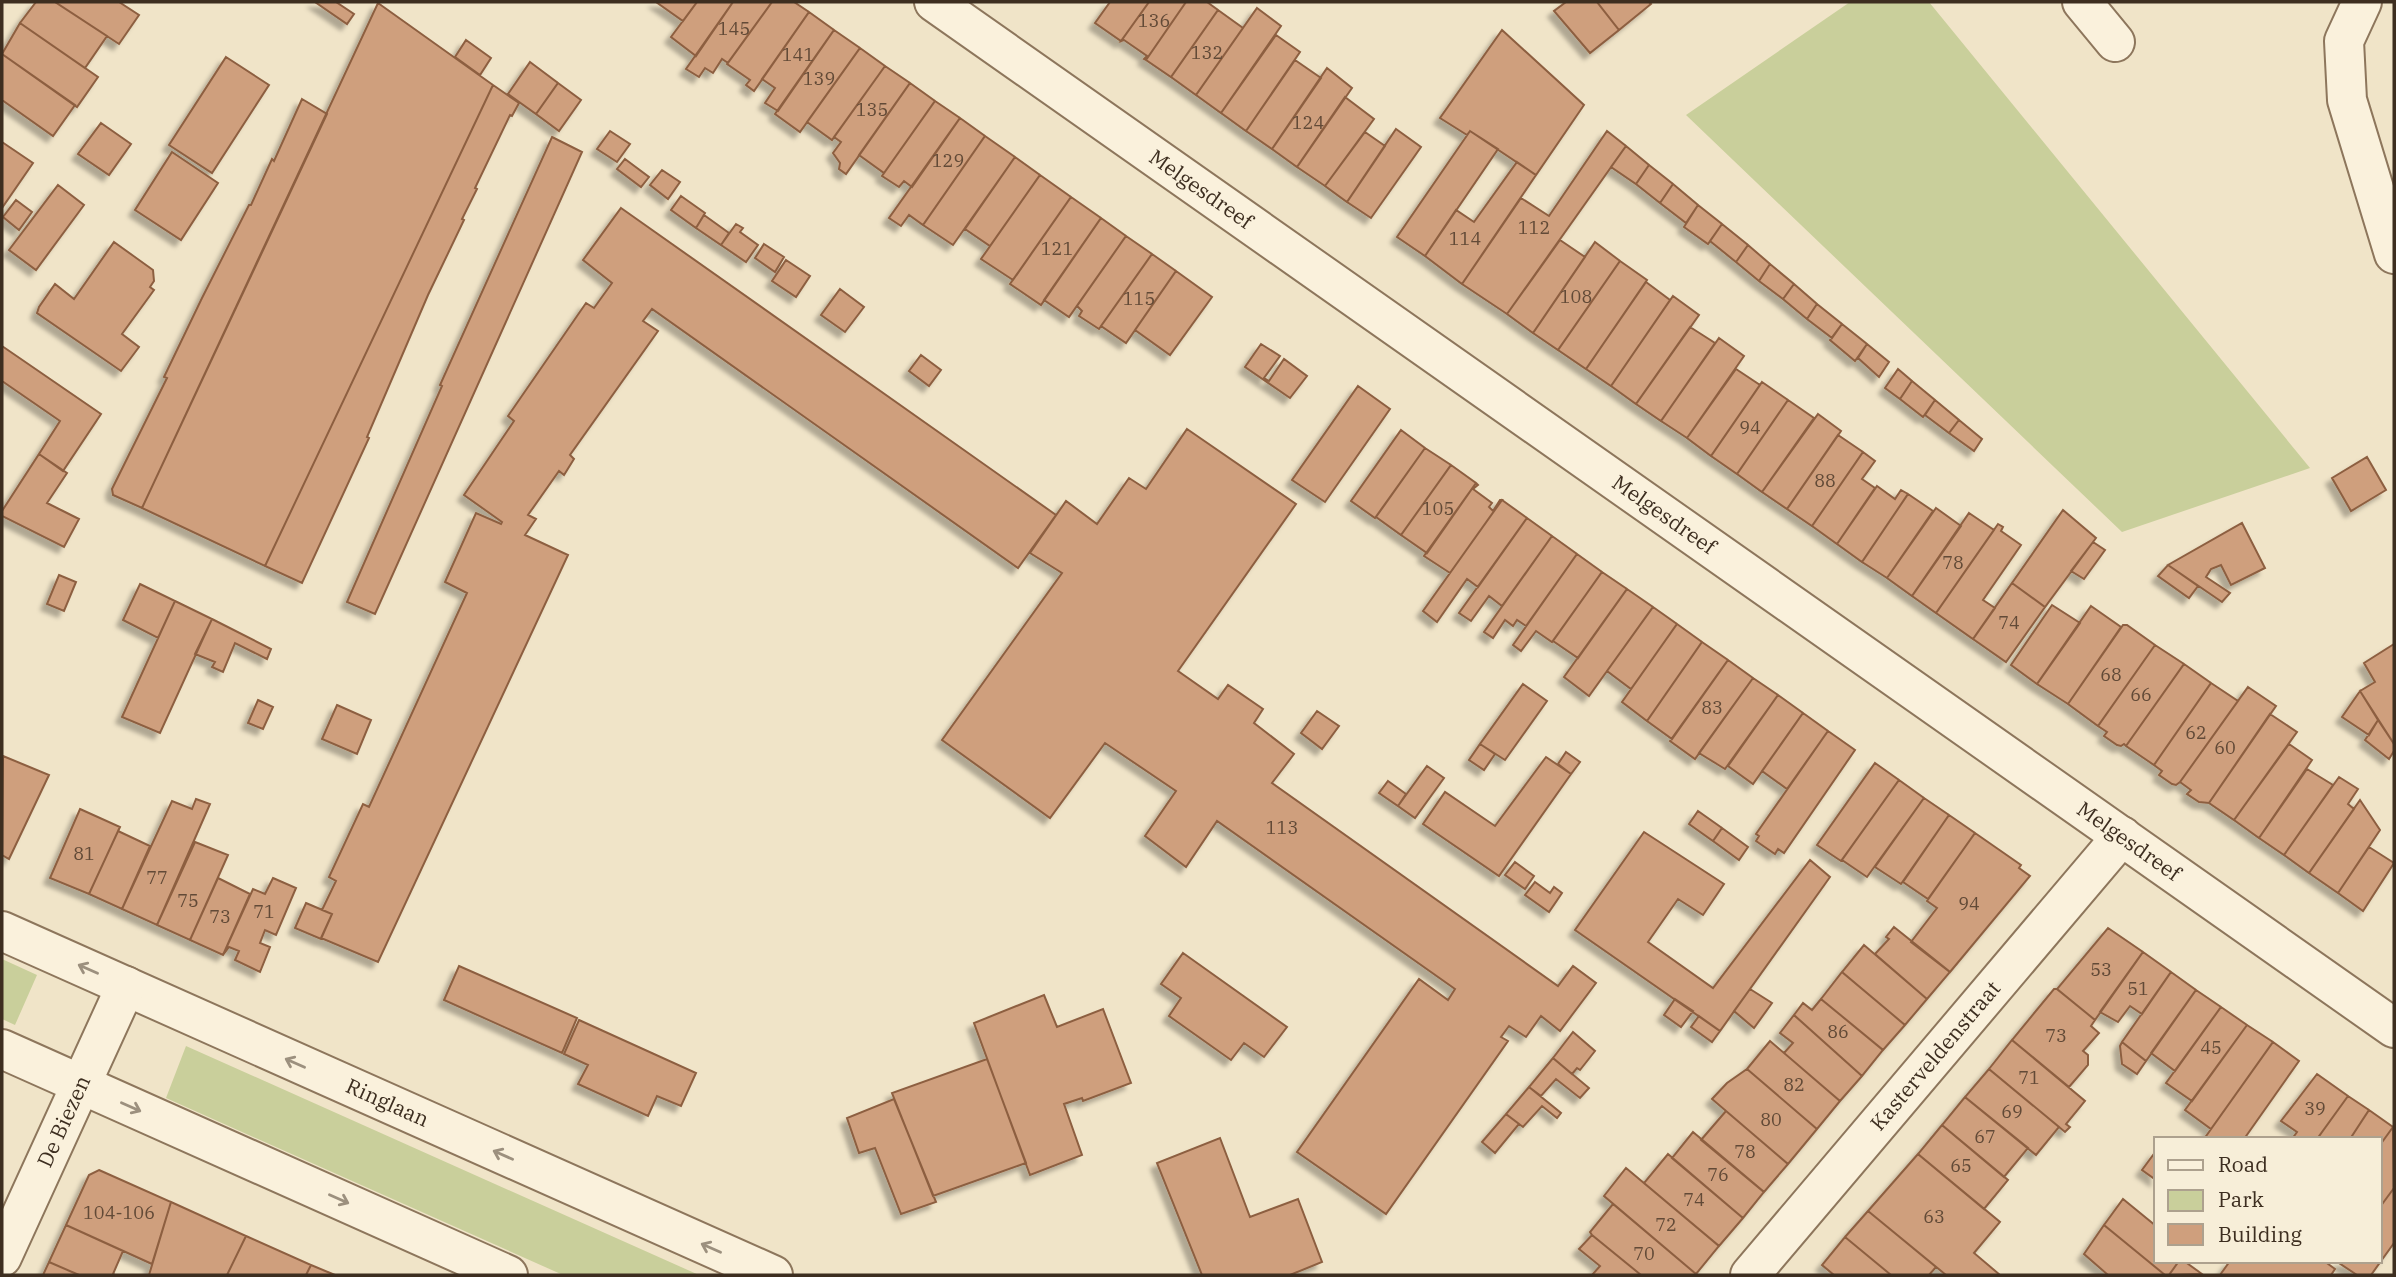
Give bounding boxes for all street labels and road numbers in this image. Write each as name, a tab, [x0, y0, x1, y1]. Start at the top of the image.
street label: Melgesdreef	[1144, 143, 1260, 236]
street label: Melgesdreef	[1607, 468, 1723, 561]
street label: Melgesdreef	[2072, 795, 2188, 888]
street label: Kasterveldenstraat	[1863, 975, 2006, 1136]
street label: De Biezen	[30, 1071, 96, 1171]
street label: Ringlaan	[342, 1071, 434, 1133]

